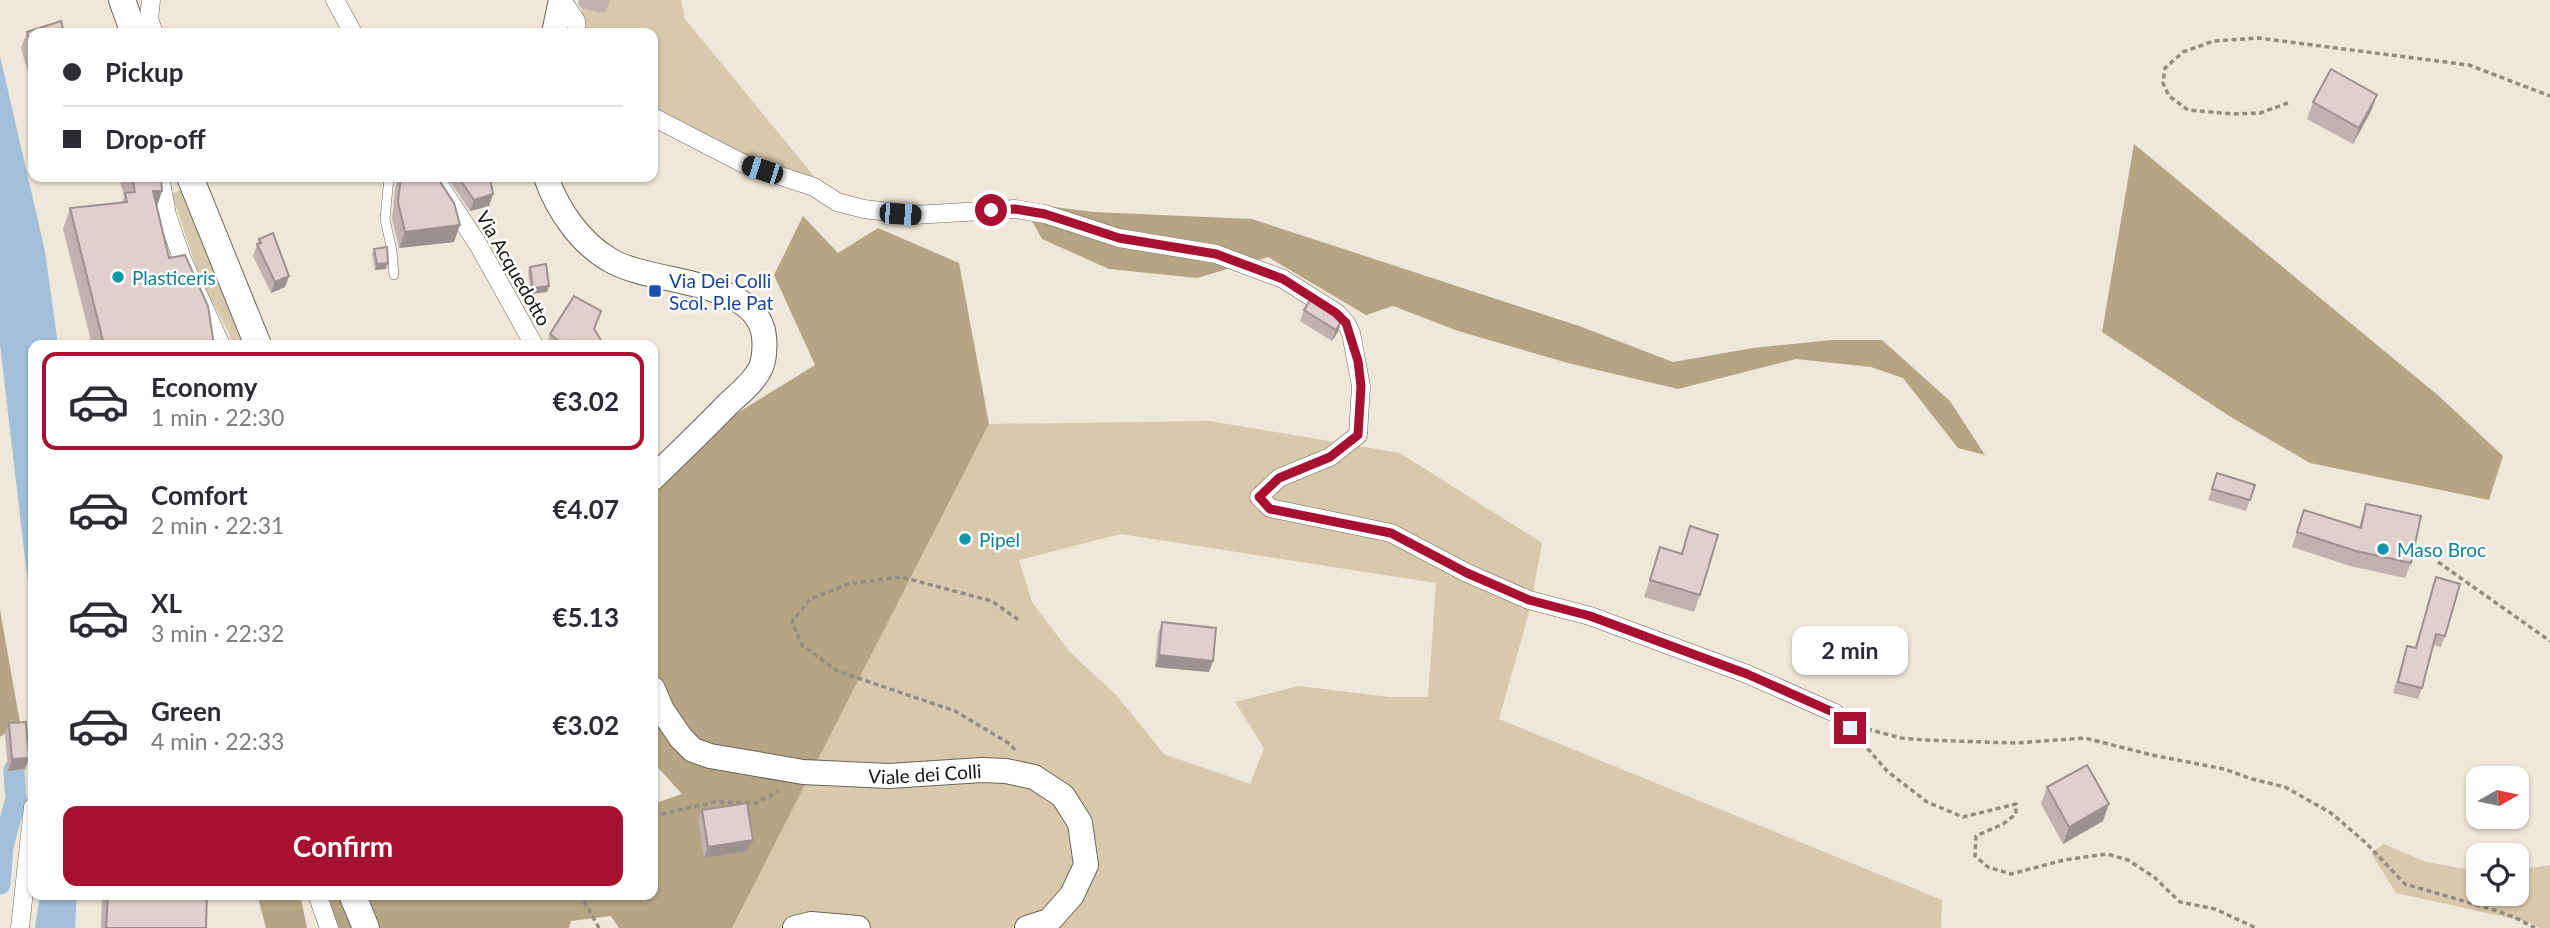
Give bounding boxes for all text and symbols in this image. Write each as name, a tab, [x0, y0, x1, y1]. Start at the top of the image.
text: Pickup	[105, 56, 184, 88]
text: Drop-off	[105, 123, 206, 155]
car	[739, 154, 786, 186]
route start	[975, 194, 1007, 226]
car	[879, 202, 922, 226]
street label: Via Acquedotto	[472, 206, 556, 330]
place label: Plasticeris	[132, 266, 216, 289]
marker: Plasticeris	[110, 269, 126, 285]
place label: Via Dei Colli Scol. P.le Pat	[669, 269, 774, 314]
marker: Via Dei Colli Scol. P.le Pat	[647, 283, 663, 299]
icon: car	[67, 370, 130, 433]
text: Economy	[151, 371, 257, 403]
text: €3.02	[553, 385, 619, 417]
text: 1 min · 22:30	[151, 403, 284, 431]
icon: car	[67, 478, 130, 541]
text: Comfort	[151, 479, 248, 511]
text: €4.07	[553, 493, 619, 525]
text: 2 min · 22:31	[151, 511, 284, 539]
place label: Pipel	[979, 528, 1020, 551]
marker: Pipel	[957, 531, 973, 547]
place label: Maso Broc	[2397, 538, 2486, 561]
marker: Maso Broc	[2375, 541, 2391, 557]
icon: car	[67, 586, 130, 649]
text: XL	[151, 587, 182, 619]
text: €5.13	[553, 601, 619, 633]
text: 3 min · 22:32	[151, 619, 284, 647]
callout: 2 min	[1792, 626, 1908, 676]
text: 2 min	[1821, 636, 1879, 664]
icon: car	[67, 694, 130, 757]
text: Green	[151, 695, 221, 727]
text: €3.02	[553, 709, 619, 741]
route end	[1834, 712, 1866, 744]
text: 4 min · 22:33	[151, 727, 284, 755]
street label: Viale dei Colli	[868, 759, 982, 788]
north arrow	[2466, 766, 2529, 830]
map controls	[2466, 766, 2529, 906]
button: Confirm	[63, 806, 623, 886]
button: locate	[2466, 843, 2529, 906]

